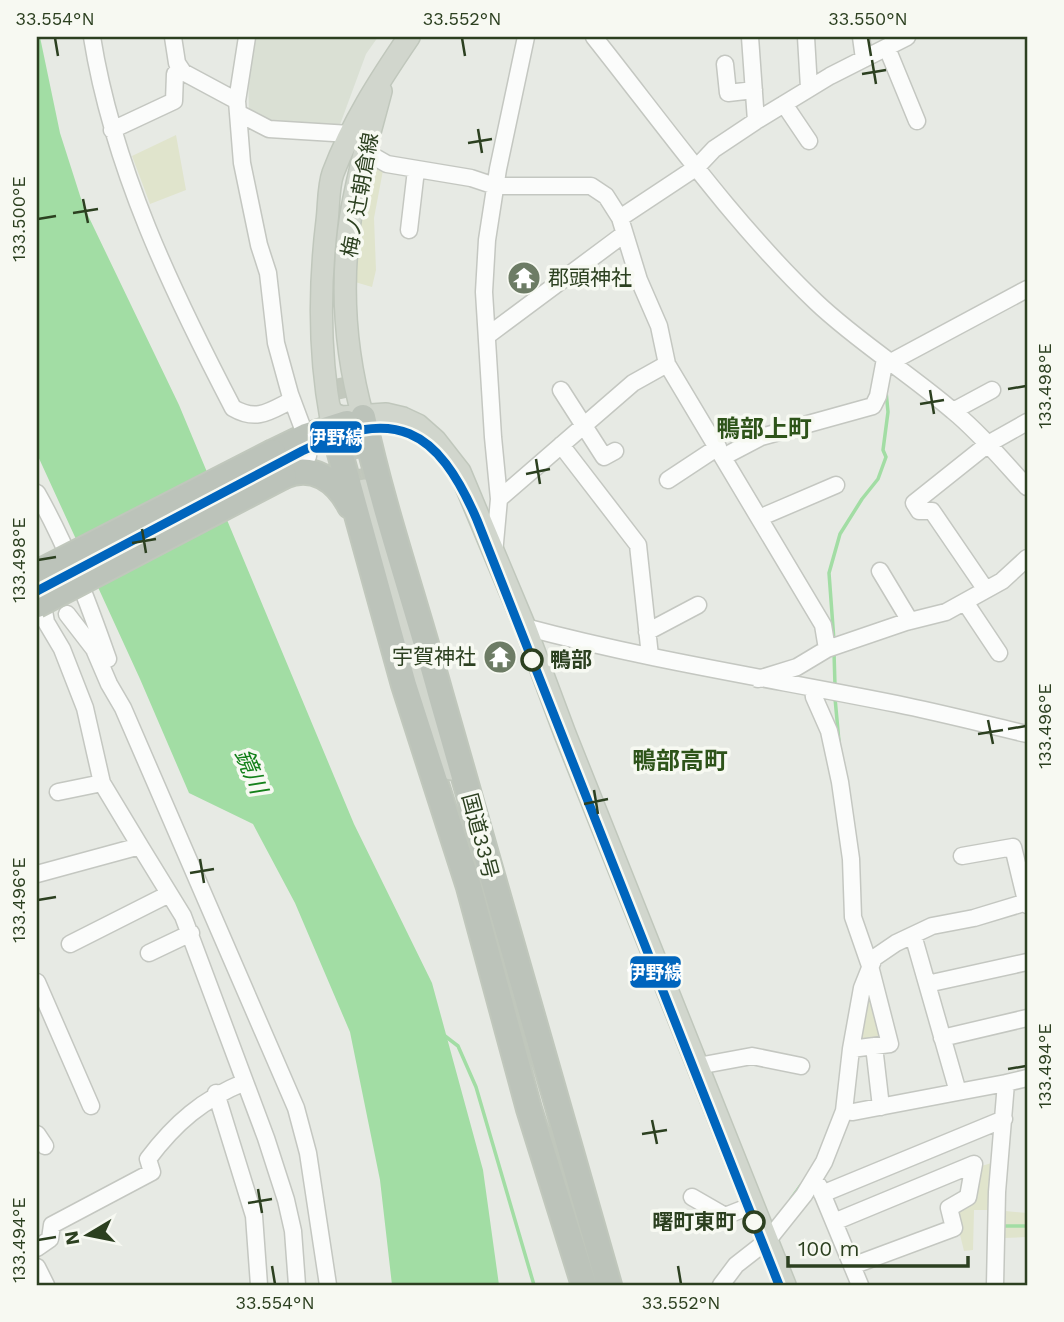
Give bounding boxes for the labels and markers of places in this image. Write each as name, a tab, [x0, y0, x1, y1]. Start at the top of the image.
temple icon: 郡頭神社	[505, 259, 543, 297]
place label: 郡頭神社	[548, 265, 632, 290]
temple icon: 宇賀神社	[481, 638, 519, 676]
place label: 宇賀神社	[392, 644, 476, 669]
place label: 鴨部	[550, 647, 592, 672]
marker: 鴨部	[521, 649, 543, 671]
place label: 曙町東町	[652, 1209, 736, 1234]
marker: 曙町東町	[743, 1211, 765, 1233]

